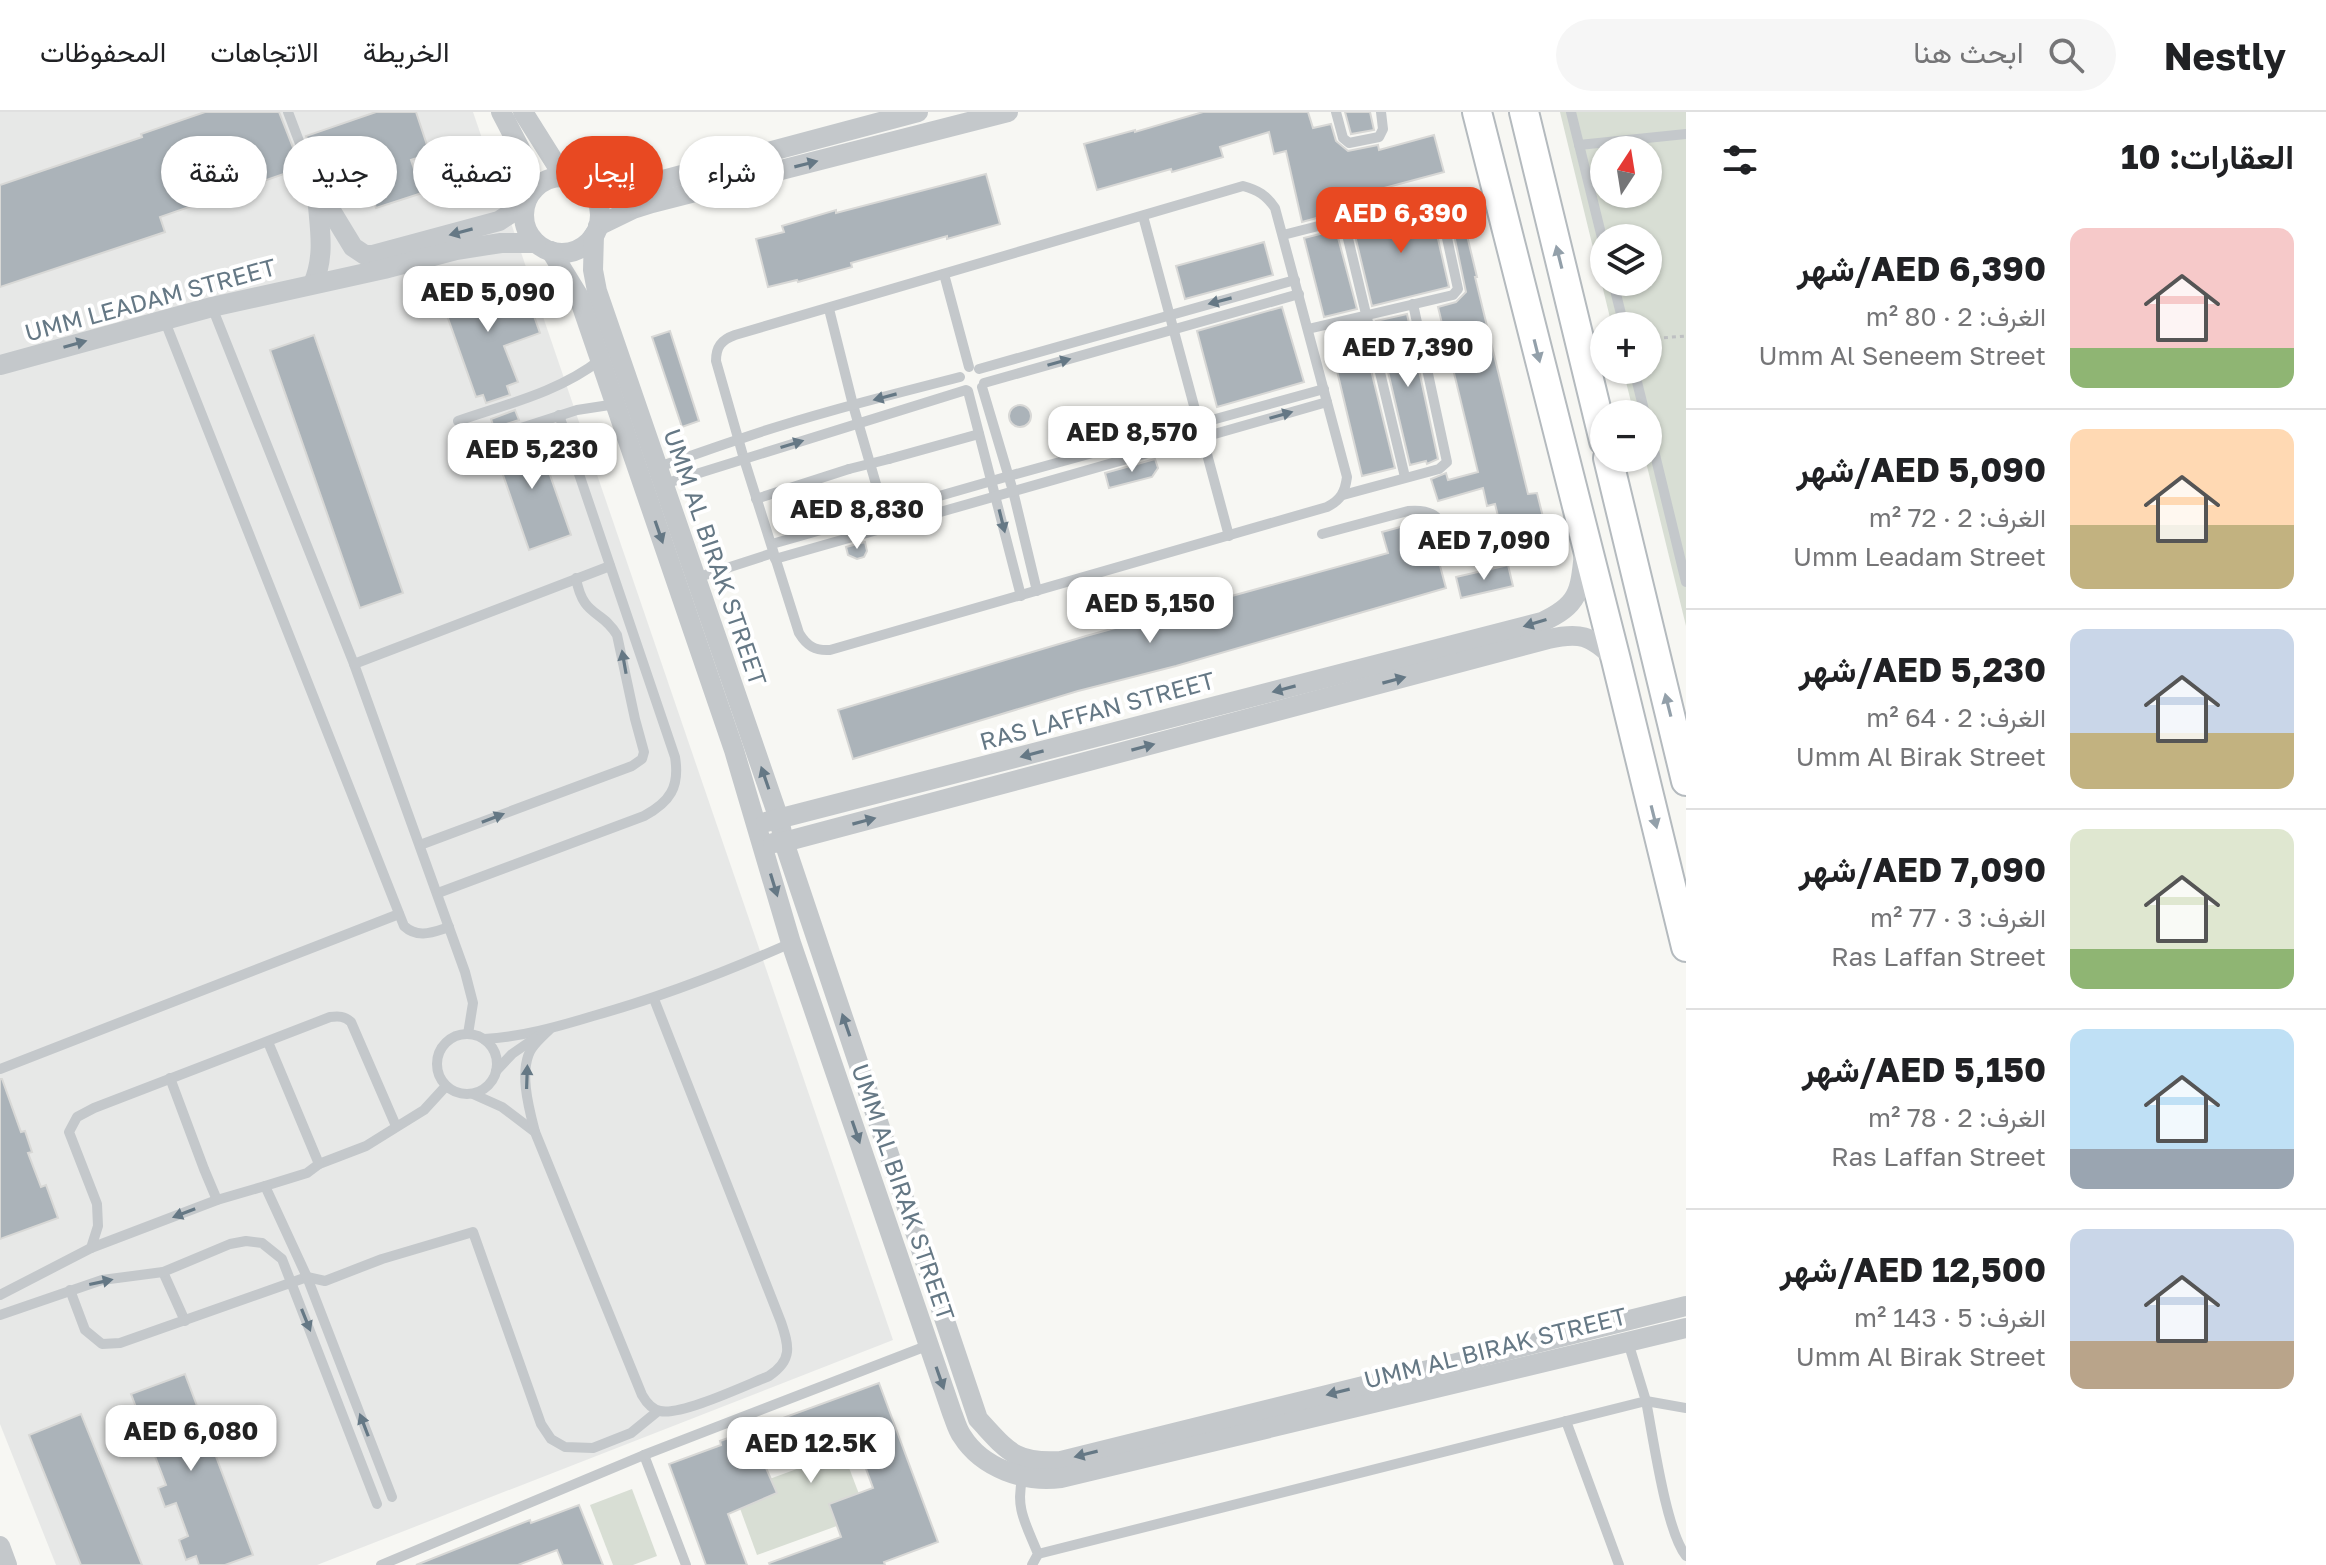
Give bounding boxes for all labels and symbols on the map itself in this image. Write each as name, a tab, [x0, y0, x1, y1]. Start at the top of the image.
north arrow	[1590, 136, 1662, 208]
one-way arrow	[794, 157, 819, 169]
pin: AED 6,390	[1309, 187, 1493, 255]
one-way arrow	[448, 226, 473, 238]
one-way arrow	[1553, 244, 1565, 269]
street label: UMM LEADAM STREET	[21, 251, 279, 347]
pin: AED 5,090	[396, 266, 580, 334]
one-way arrow	[1207, 295, 1232, 307]
pin: AED 7,390	[1316, 321, 1500, 389]
one-way arrow	[64, 337, 88, 350]
one-way arrow	[1531, 338, 1543, 363]
one-way arrow	[1048, 355, 1072, 368]
one-way arrow	[872, 391, 897, 403]
pin: AED 8,570	[1040, 406, 1224, 474]
one-way arrow	[1270, 408, 1294, 421]
pin: AED 5,230	[440, 423, 624, 491]
street label: UMM AL BIRAK STREET	[658, 425, 774, 689]
one-way arrow	[780, 437, 804, 450]
pin: AED 8,830	[765, 483, 949, 551]
one-way arrow	[996, 508, 1008, 533]
pin: AED 7,090	[1392, 514, 1576, 582]
one-way arrow	[654, 520, 666, 544]
pin: AED 5,150	[1058, 577, 1242, 645]
one-way arrow	[1523, 617, 1547, 630]
one-way arrow	[617, 649, 630, 674]
street label: RAS LAFFAN STREET	[976, 665, 1218, 755]
one-way arrow	[1381, 673, 1406, 685]
one-way arrow	[1271, 683, 1296, 695]
one-way arrow	[1661, 692, 1673, 717]
one-way arrow	[1130, 740, 1155, 752]
one-way arrow	[1019, 748, 1044, 760]
one-way arrow	[758, 766, 770, 790]
one-way arrow	[1649, 805, 1661, 830]
one-way arrow	[481, 811, 505, 824]
one-way arrow	[852, 814, 877, 826]
one-way arrow	[768, 874, 781, 898]
one-way arrow	[839, 1013, 851, 1037]
street label: UMM AL BIRAK STREET	[846, 1060, 962, 1324]
one-way arrow	[520, 1064, 533, 1089]
one-way arrow	[850, 1120, 863, 1144]
one-way arrow	[172, 1207, 196, 1220]
one-way arrow	[88, 1275, 113, 1288]
street label: UMM AL BIRAK STREET	[1361, 1300, 1630, 1394]
one-way arrow	[300, 1308, 313, 1332]
one-way arrow	[935, 1366, 947, 1390]
one-way arrow	[1326, 1386, 1351, 1399]
pin: AED 6,080	[99, 1405, 283, 1473]
one-way arrow	[357, 1413, 370, 1437]
pin: AED 12.5K	[719, 1417, 903, 1485]
one-way arrow	[1073, 1449, 1098, 1461]

